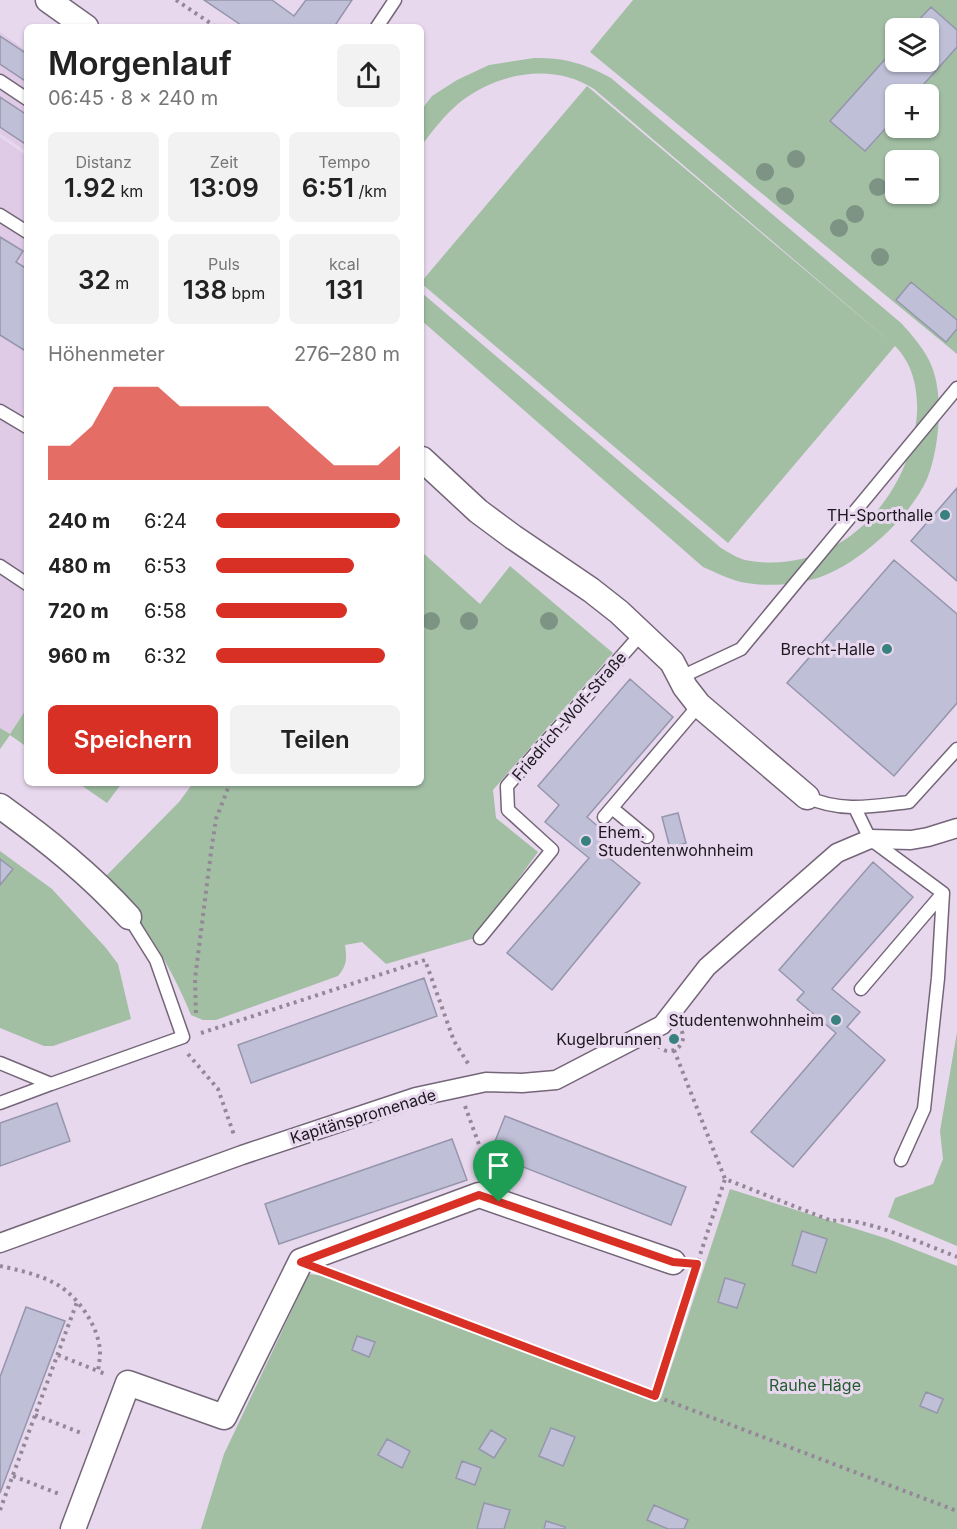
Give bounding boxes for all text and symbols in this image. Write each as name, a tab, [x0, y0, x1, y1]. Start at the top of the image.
map controls	[885, 18, 939, 204]
button: layers	[885, 18, 939, 72]
text: Morgenlauf	[48, 43, 232, 83]
button: share	[337, 44, 400, 107]
button: +	[885, 84, 939, 138]
text: 06:45 · 8 × 240 m	[48, 86, 218, 110]
button: −	[885, 150, 939, 204]
text: Distanz	[75, 152, 132, 172]
text: Zeit	[210, 152, 238, 172]
text: Tempo	[318, 152, 370, 172]
text: 1.92	[64, 172, 116, 203]
text: 13:09	[189, 172, 259, 203]
text: 6:51	[302, 172, 354, 203]
text: km	[116, 181, 143, 201]
text: /km	[354, 181, 387, 201]
text: Puls	[208, 254, 240, 274]
text: kcal	[329, 254, 360, 274]
text: 32	[78, 264, 111, 295]
text: m	[111, 273, 129, 293]
text: 138	[183, 274, 227, 305]
text: 131	[325, 274, 364, 305]
text: bpm	[227, 283, 265, 303]
text: Höhenmeter	[48, 342, 165, 366]
text: 276–280 m	[294, 342, 400, 366]
place label: TH-Sporthalle	[827, 505, 933, 525]
marker: TH-Sporthalle	[938, 508, 952, 522]
text: 240 m	[48, 509, 110, 533]
text: 6:24	[144, 509, 187, 533]
text: 480 m	[48, 554, 111, 578]
text: 6:53	[144, 554, 187, 578]
text: 720 m	[48, 599, 109, 623]
text: 6:58	[144, 599, 187, 623]
place label: Brecht-Halle	[781, 639, 875, 659]
marker: Brecht-Halle	[880, 642, 894, 656]
text: 960 m	[48, 644, 110, 668]
text: 6:32	[144, 644, 187, 668]
street label: Friedrich-Wolf-Straße	[507, 647, 631, 785]
button: Speichern	[48, 705, 218, 774]
button: Teilen	[230, 705, 400, 774]
place label: Ehem. Studentenwohnheim	[598, 822, 753, 860]
marker: Ehem. Studentenwohnheim	[579, 834, 593, 848]
place label: Studentenwohnheim	[669, 1010, 824, 1030]
marker: Studentenwohnheim	[829, 1013, 843, 1027]
place label: Kugelbrunnen	[556, 1029, 662, 1049]
marker: Kugelbrunnen	[667, 1032, 681, 1046]
street label: Kapitänspromenade	[288, 1084, 438, 1148]
pin	[473, 1140, 524, 1202]
icon: arrive	[482, 1149, 515, 1182]
park label: Rauhe Häge	[769, 1375, 861, 1395]

